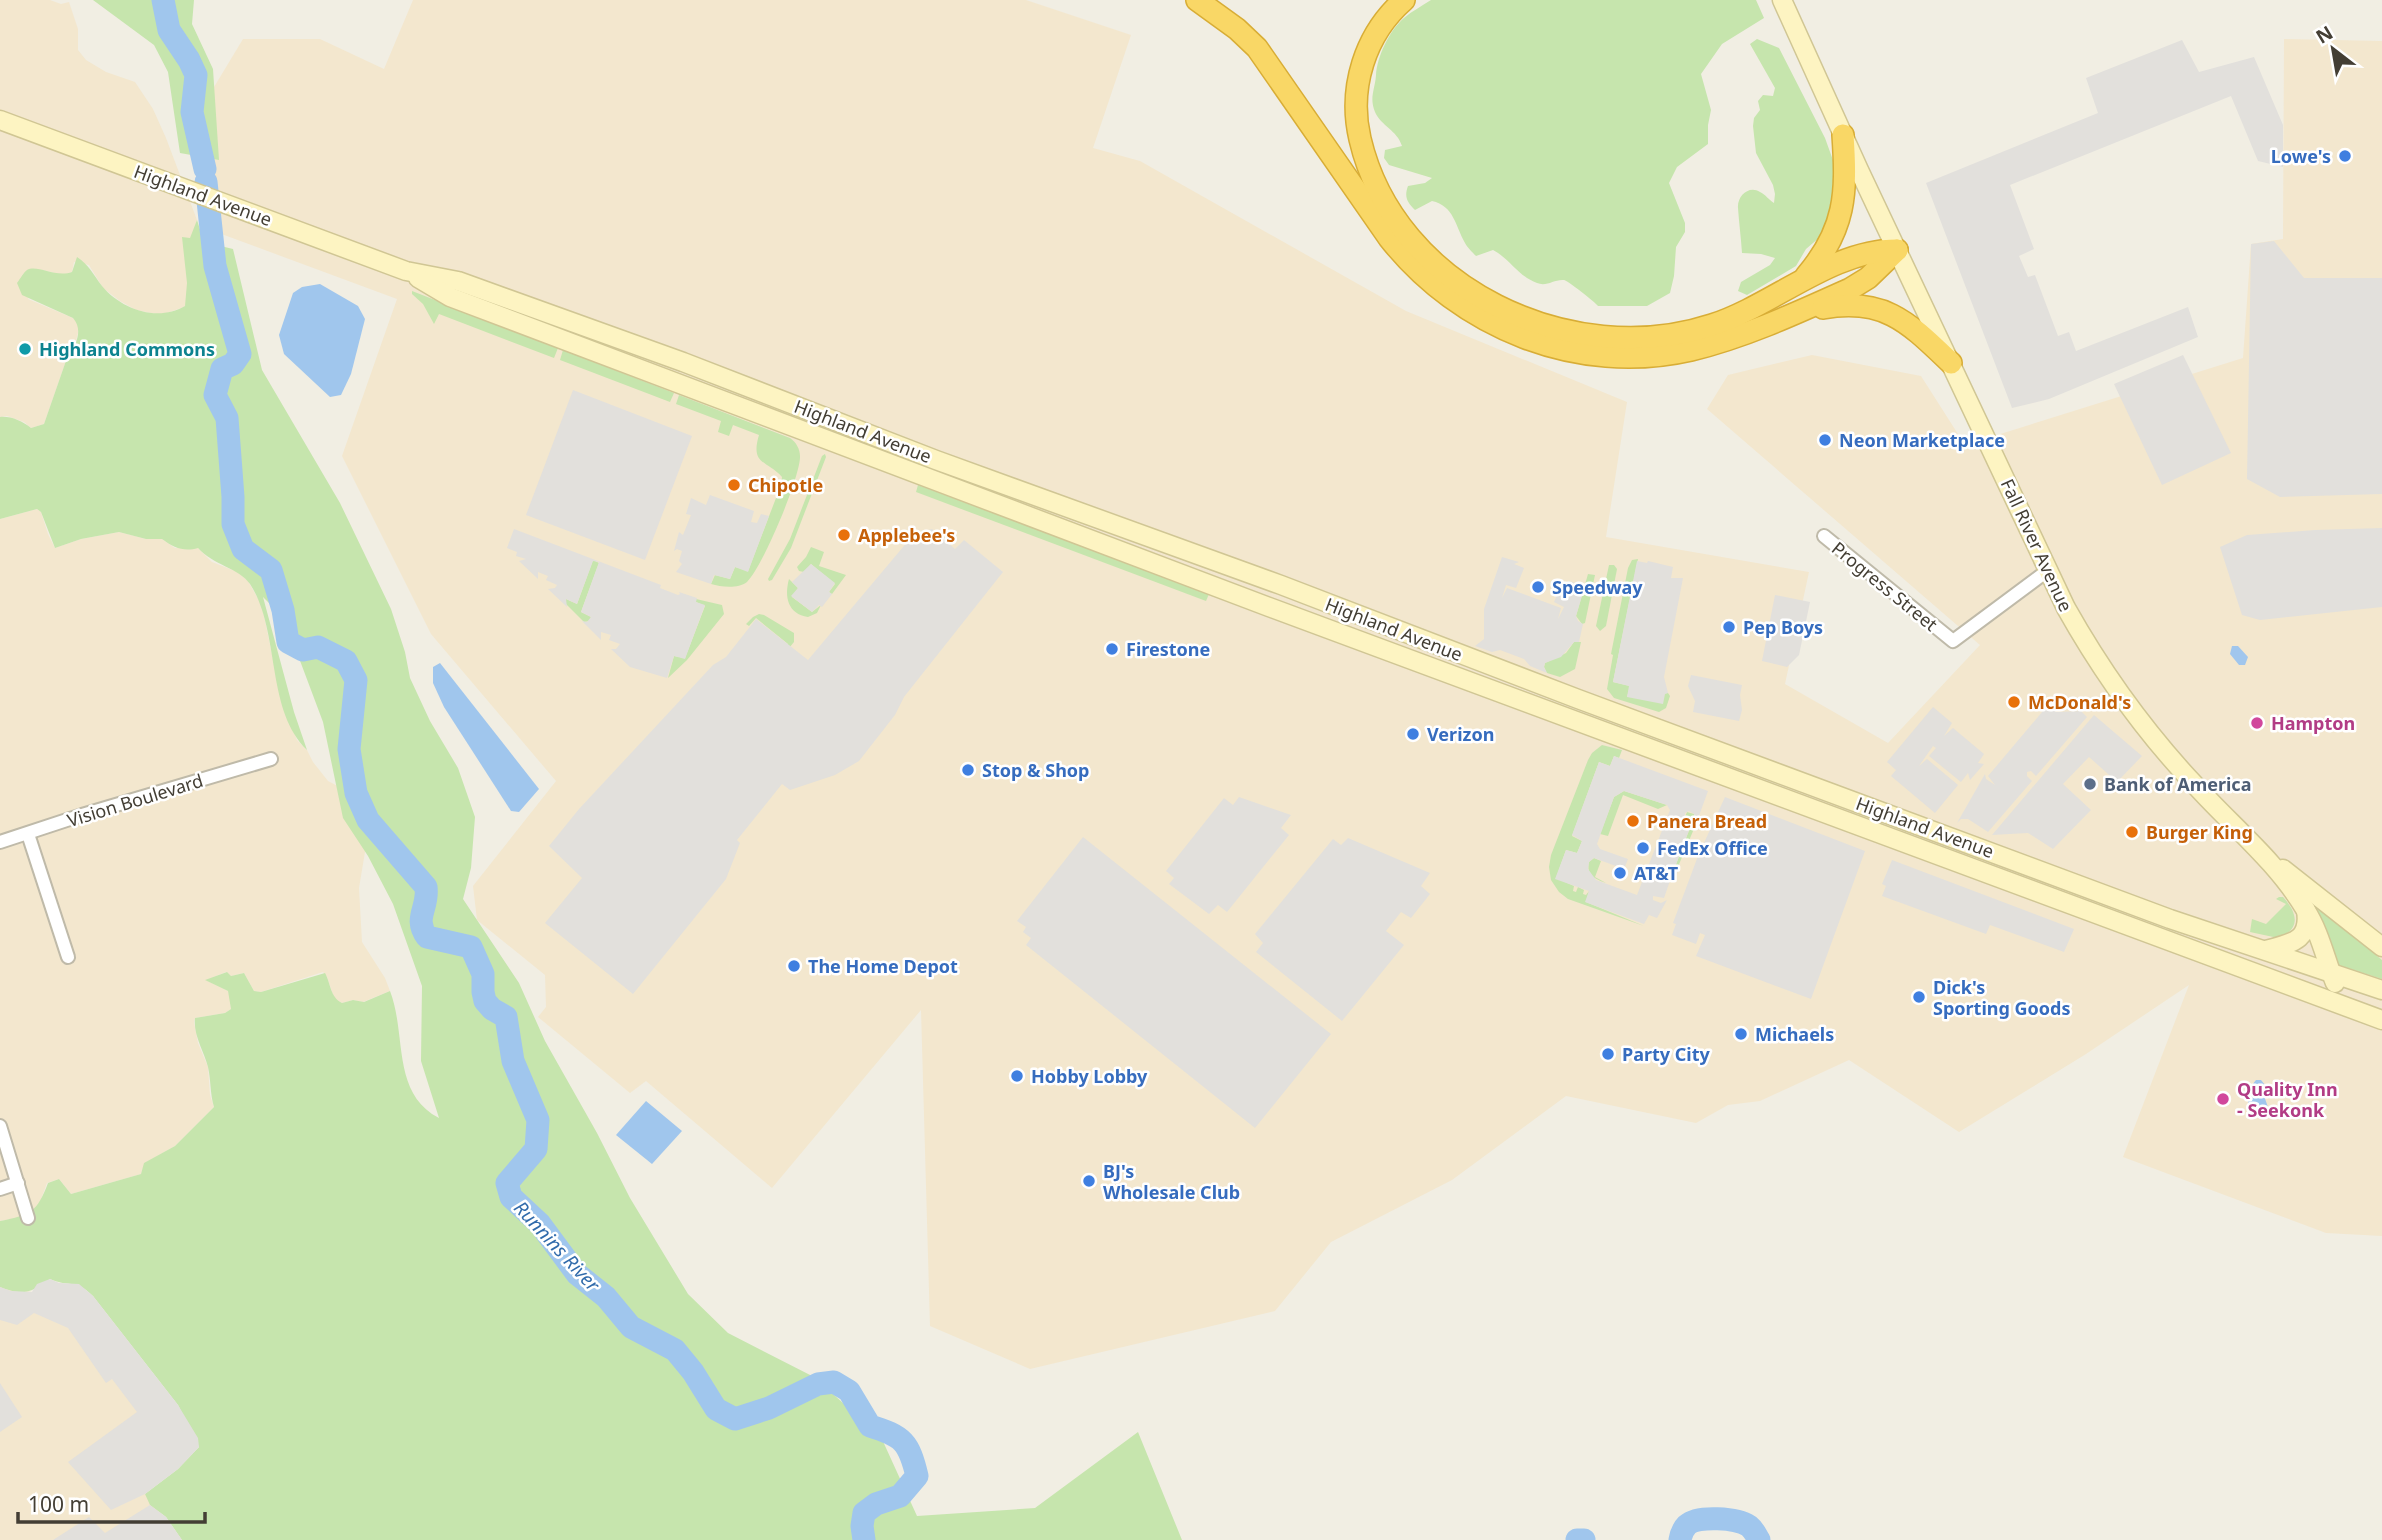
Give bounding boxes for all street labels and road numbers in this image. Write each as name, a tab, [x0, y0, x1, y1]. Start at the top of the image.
street label: Highland Avenue	[131, 159, 275, 231]
street label: Highland Avenue	[791, 394, 935, 468]
street label: Fall River Avenue	[1996, 475, 2078, 615]
street label: Progress Street	[1827, 536, 1943, 636]
street label: Highland Avenue	[1322, 592, 1466, 666]
street label: Vision Boulevard	[64, 768, 206, 832]
street label: Highland Avenue	[1853, 791, 1997, 863]

